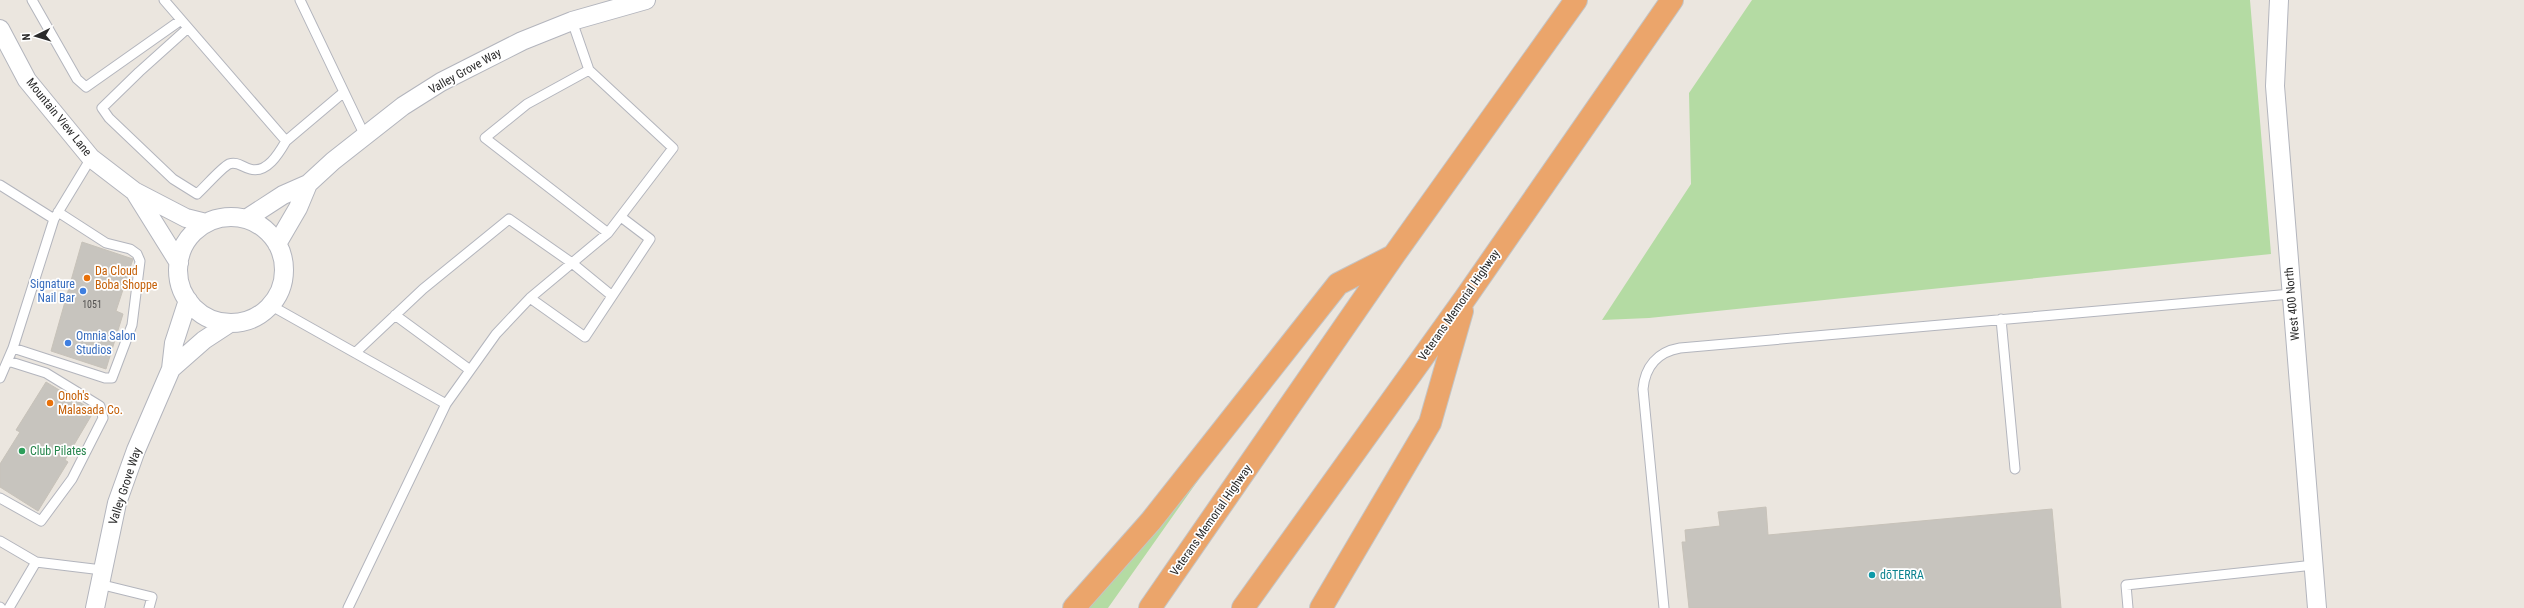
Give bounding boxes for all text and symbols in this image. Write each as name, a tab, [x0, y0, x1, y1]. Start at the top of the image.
north arrow	[16, 16, 56, 56]
text: N	[20, 33, 33, 41]
street label: Valley Grove Way	[426, 45, 504, 97]
street label: Mountain View Lane	[23, 75, 95, 159]
street label: Veterans Memorial Highway	[1415, 247, 1503, 363]
place label: Da Cloud Boba Shoppe	[95, 264, 158, 292]
street label: West 400 North	[2282, 267, 2302, 341]
marker: Da Cloud Boba Shoppe	[82, 273, 92, 283]
place label: Signature Nail Bar	[30, 277, 75, 305]
marker: Signature Nail Bar	[78, 286, 88, 296]
house number: 1051	[82, 299, 102, 310]
place label: Omnia Salon Studios	[76, 329, 136, 357]
marker: Omnia Salon Studios	[63, 338, 73, 348]
place label: Onoh's Malasada Co.	[58, 389, 123, 417]
marker: Onoh's Malasada Co.	[45, 398, 55, 408]
place label: Club Pilates	[30, 444, 87, 458]
street label: Valley Grove Way	[106, 445, 144, 527]
marker: Club Pilates	[17, 446, 27, 456]
street label: Veterans Memorial Highway	[1167, 462, 1255, 578]
place label: dōTERRA	[1880, 568, 1924, 582]
marker: dōTERRA	[1867, 570, 1877, 580]

